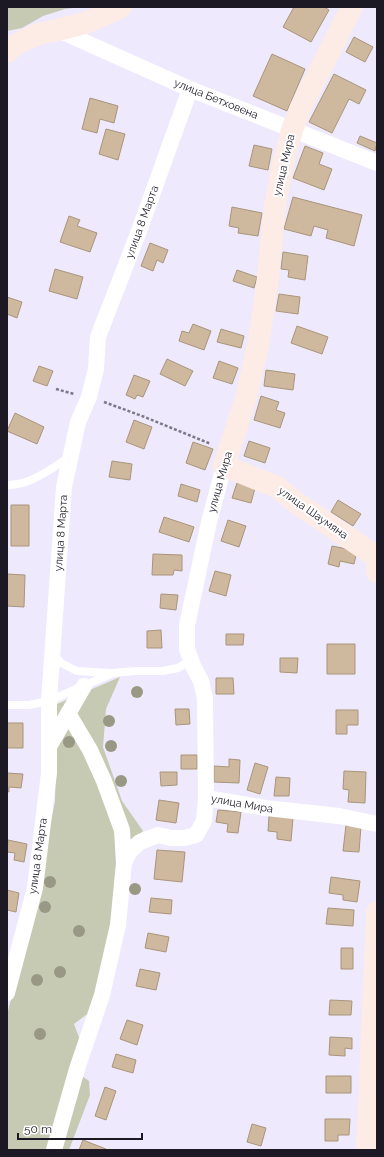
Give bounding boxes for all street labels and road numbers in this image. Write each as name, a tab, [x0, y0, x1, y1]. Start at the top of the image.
street label: улица Бетховена	[172, 76, 260, 122]
street label: улица Мира	[271, 133, 297, 197]
street label: улица 8 Марта	[123, 184, 161, 260]
street label: улица Мира	[205, 450, 235, 514]
street label: улица Шаумяна	[276, 484, 350, 542]
street label: улица 8 Марта	[52, 494, 70, 572]
street label: улица Мира	[210, 792, 274, 816]
street label: улица 8 Марта	[26, 817, 50, 895]

